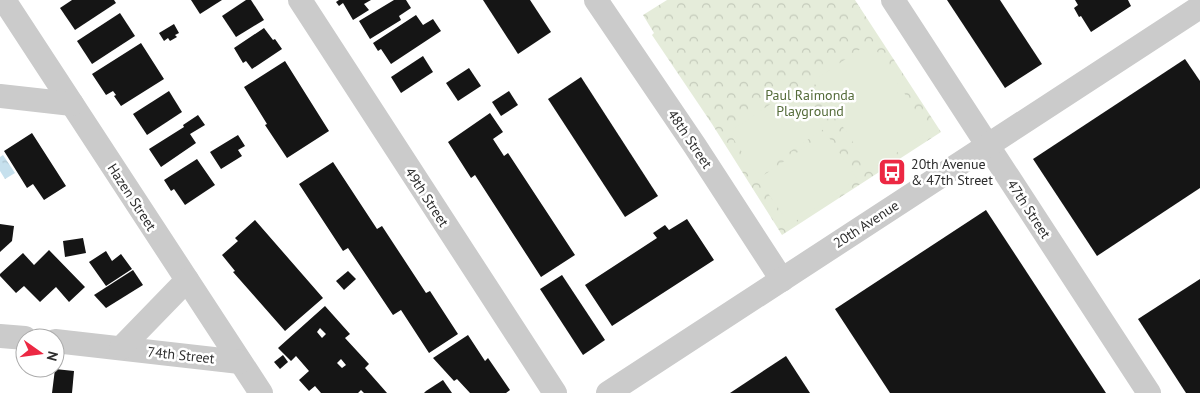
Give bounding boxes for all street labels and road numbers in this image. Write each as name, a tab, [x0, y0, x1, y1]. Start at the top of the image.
street label: 48th Street	[664, 106, 716, 172]
street label: Hazen Street	[104, 160, 161, 234]
street label: 49th Street	[401, 164, 453, 230]
street label: 47th Street	[1003, 176, 1055, 242]
street label: 20th Avenue	[830, 196, 902, 252]
street label: 74th Street	[147, 343, 216, 367]

